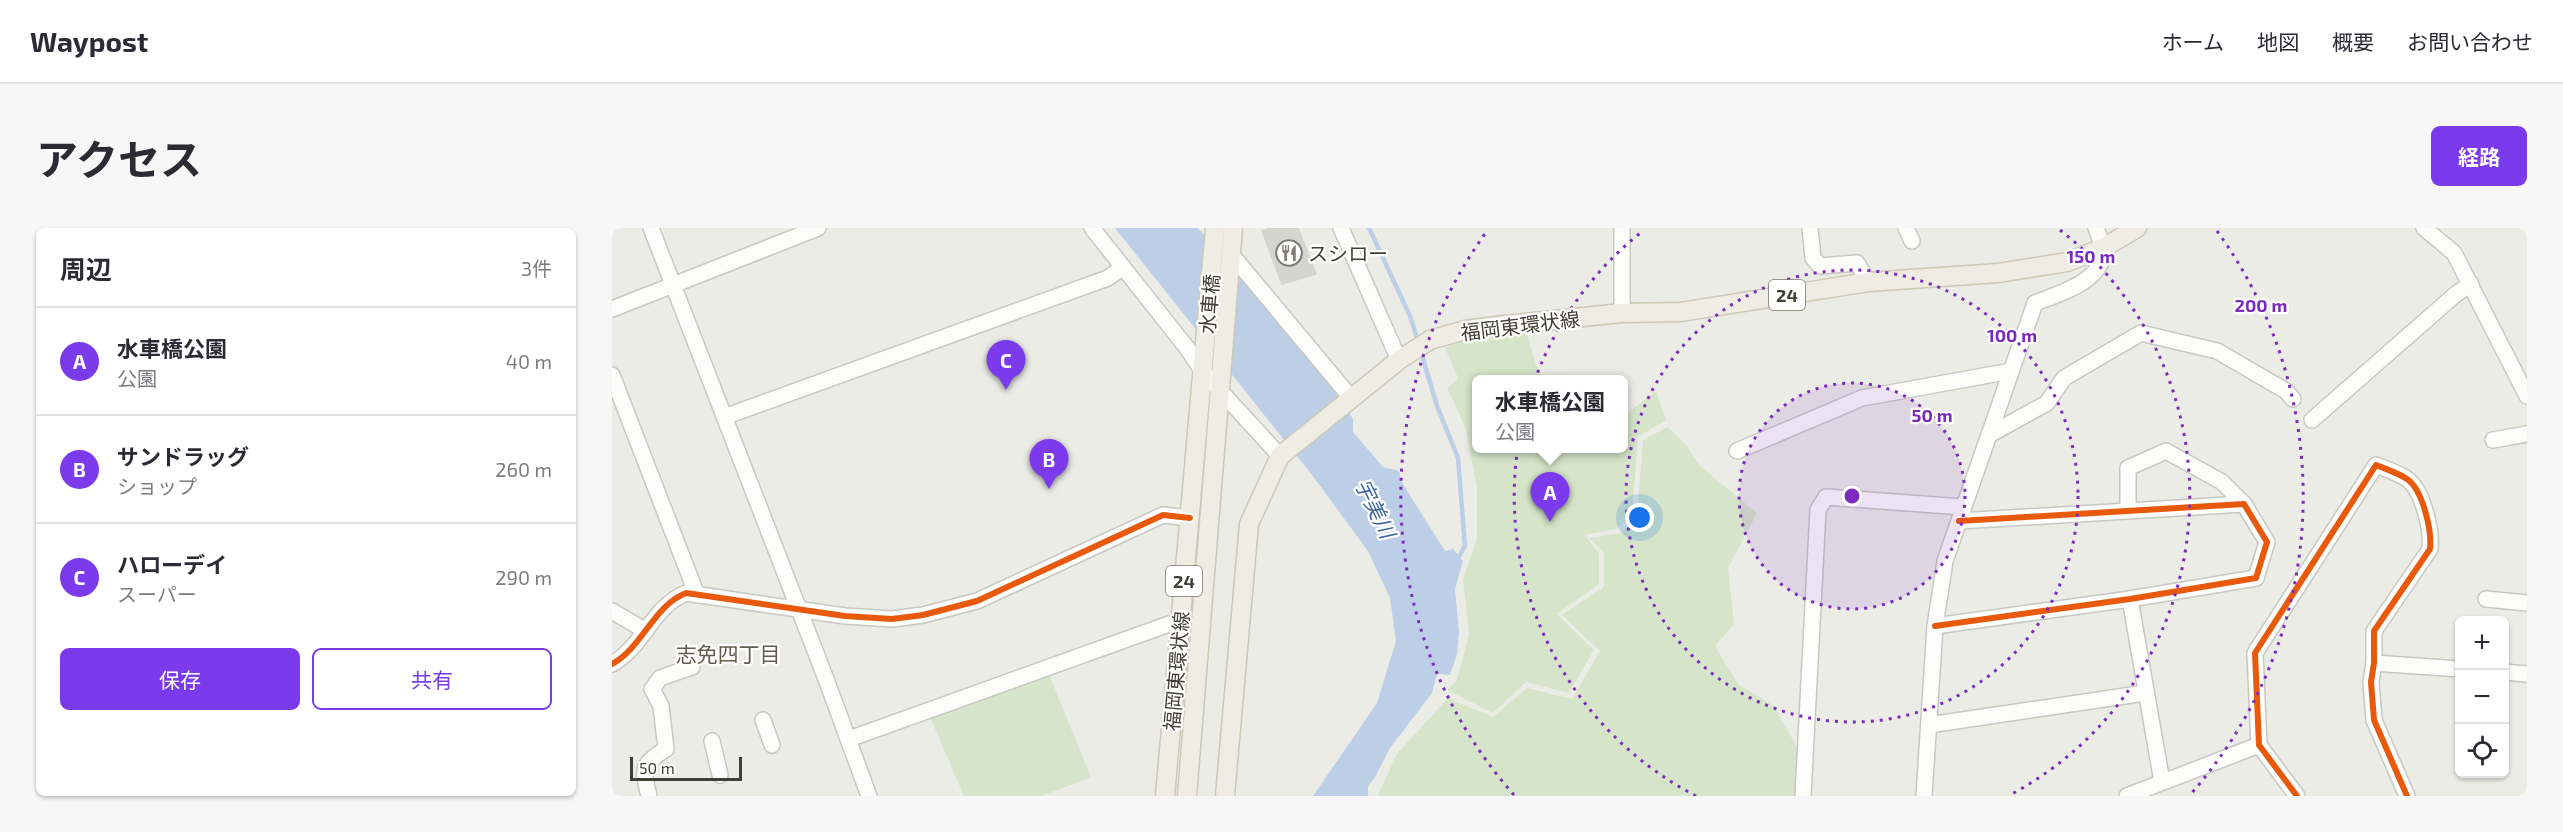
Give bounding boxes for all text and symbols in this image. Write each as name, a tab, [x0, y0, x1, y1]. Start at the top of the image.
text: Waypost	[30, 24, 148, 58]
text: ホーム	[2162, 29, 2224, 54]
text: 地図	[2257, 29, 2299, 54]
text: 概要	[2332, 29, 2374, 54]
text: お問い合わせ	[2407, 29, 2533, 54]
button: 経路	[2431, 126, 2527, 186]
text: アクセス	[36, 133, 202, 183]
restaurant icon: スシロー	[1274, 238, 1304, 268]
place label: スシロー	[1308, 241, 1388, 265]
text: 150 m	[2067, 245, 2115, 267]
text: 周辺	[60, 253, 112, 284]
text: 3件	[521, 256, 552, 280]
street label: 水車橋	[1194, 273, 1224, 335]
road number: 24	[1769, 280, 1805, 310]
text: 200 m	[2235, 294, 2287, 316]
street label: 福岡東環状線	[1459, 306, 1581, 344]
text: 100 m	[1987, 324, 2037, 346]
text: 水車橋公園	[117, 335, 227, 361]
pin: C	[986, 340, 1026, 390]
text: A	[73, 349, 86, 373]
text: 40 m	[506, 349, 552, 373]
text: 公園	[117, 366, 157, 390]
popup	[1472, 375, 1628, 453]
text: 水車橋公園	[1495, 388, 1605, 414]
text: 50 m	[1911, 404, 1953, 426]
text: 公園	[1495, 419, 1535, 443]
pin: B	[1030, 440, 1068, 489]
text: サンドラッグ	[117, 443, 249, 469]
text: B	[73, 457, 86, 481]
text: 260 m	[495, 457, 552, 481]
pin: A	[1530, 472, 1570, 522]
text: ショップ	[117, 474, 197, 498]
water label: 宇美川	[1351, 474, 1402, 544]
centre of rings	[1842, 486, 1862, 506]
your location	[1625, 503, 1654, 532]
text: ハローデイ	[117, 551, 227, 577]
text: C	[74, 565, 85, 589]
text: 290 m	[495, 565, 552, 589]
road number: 24	[1166, 566, 1202, 596]
text: スーパー	[117, 582, 197, 606]
street label: 福岡東環状線	[1159, 610, 1193, 732]
map controls	[2455, 616, 2509, 778]
button: +	[2455, 616, 2509, 670]
district label: 志免四丁目	[676, 641, 781, 666]
button: 保存	[60, 648, 300, 710]
button: 共有	[312, 648, 552, 710]
button: −	[2455, 670, 2509, 724]
button: locate	[2455, 724, 2509, 778]
scale bar	[630, 754, 742, 782]
text: 50 m	[639, 758, 675, 777]

